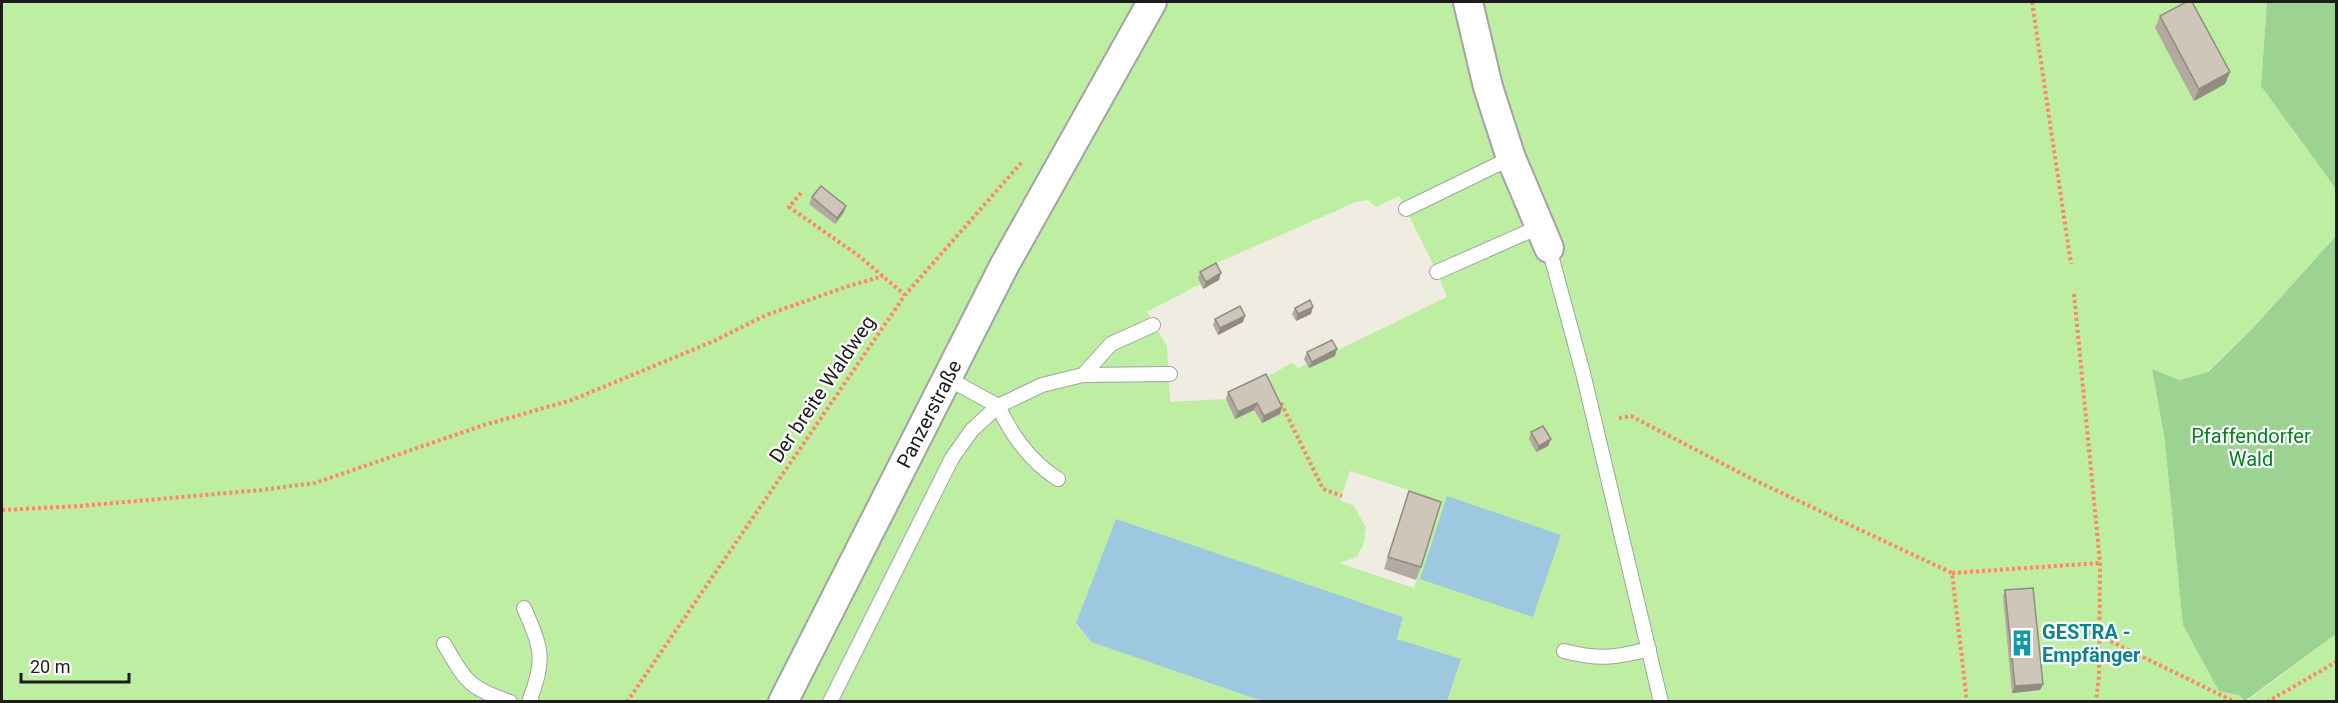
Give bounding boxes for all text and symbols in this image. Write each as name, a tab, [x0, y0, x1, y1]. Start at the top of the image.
street label: Der breite Waldweg	[764, 311, 880, 467]
street label: Panzerstraße	[891, 356, 967, 472]
park label: Pfaffendorfer Wald	[2191, 424, 2311, 471]
place label: GESTRA - Empfänger	[2042, 620, 2141, 667]
building icon: GESTRA - Empfänger	[2007, 628, 2037, 658]
scale bar	[21, 646, 129, 684]
text: 20 m	[30, 656, 70, 677]

